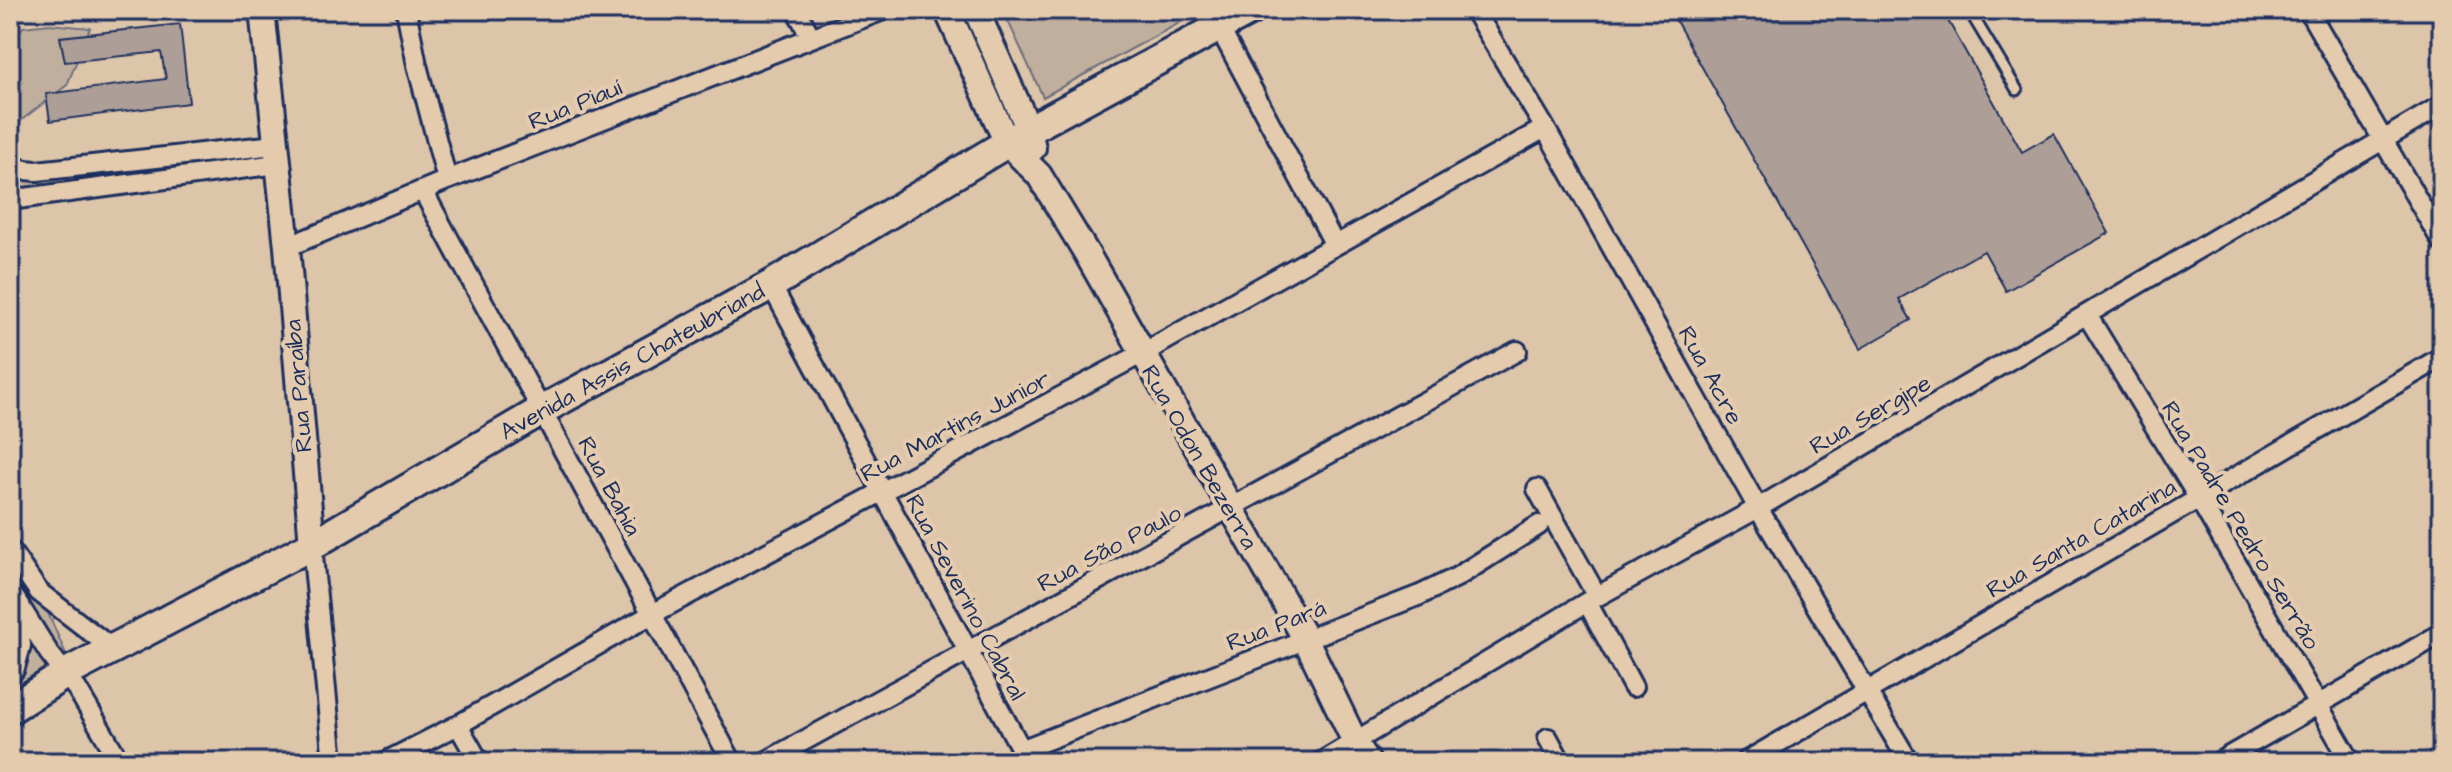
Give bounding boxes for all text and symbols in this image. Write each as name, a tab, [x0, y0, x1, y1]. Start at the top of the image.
street label: Rua Piauí	[524, 71, 628, 139]
street label: Avenida Assis Chateubriand	[494, 275, 771, 449]
street label: Rua Paraíba	[276, 318, 322, 454]
street label: Rua Acre	[1669, 320, 1751, 431]
street label: Rua Odon Bezerra	[1132, 359, 1266, 556]
street label: Rua Martins Junior	[854, 362, 1056, 491]
street label: Rua Sergipe	[1803, 366, 1938, 464]
street label: Rua Padre Pedro Serrão	[2152, 395, 2328, 657]
street label: Rua Bahia	[569, 431, 650, 542]
street label: Rua Santa Catarina	[1980, 471, 2183, 607]
street label: Rua Severino Cabral	[896, 488, 1034, 706]
street label: Rua São Paulo	[1031, 496, 1188, 601]
street label: Rua Pará	[1222, 591, 1331, 660]

